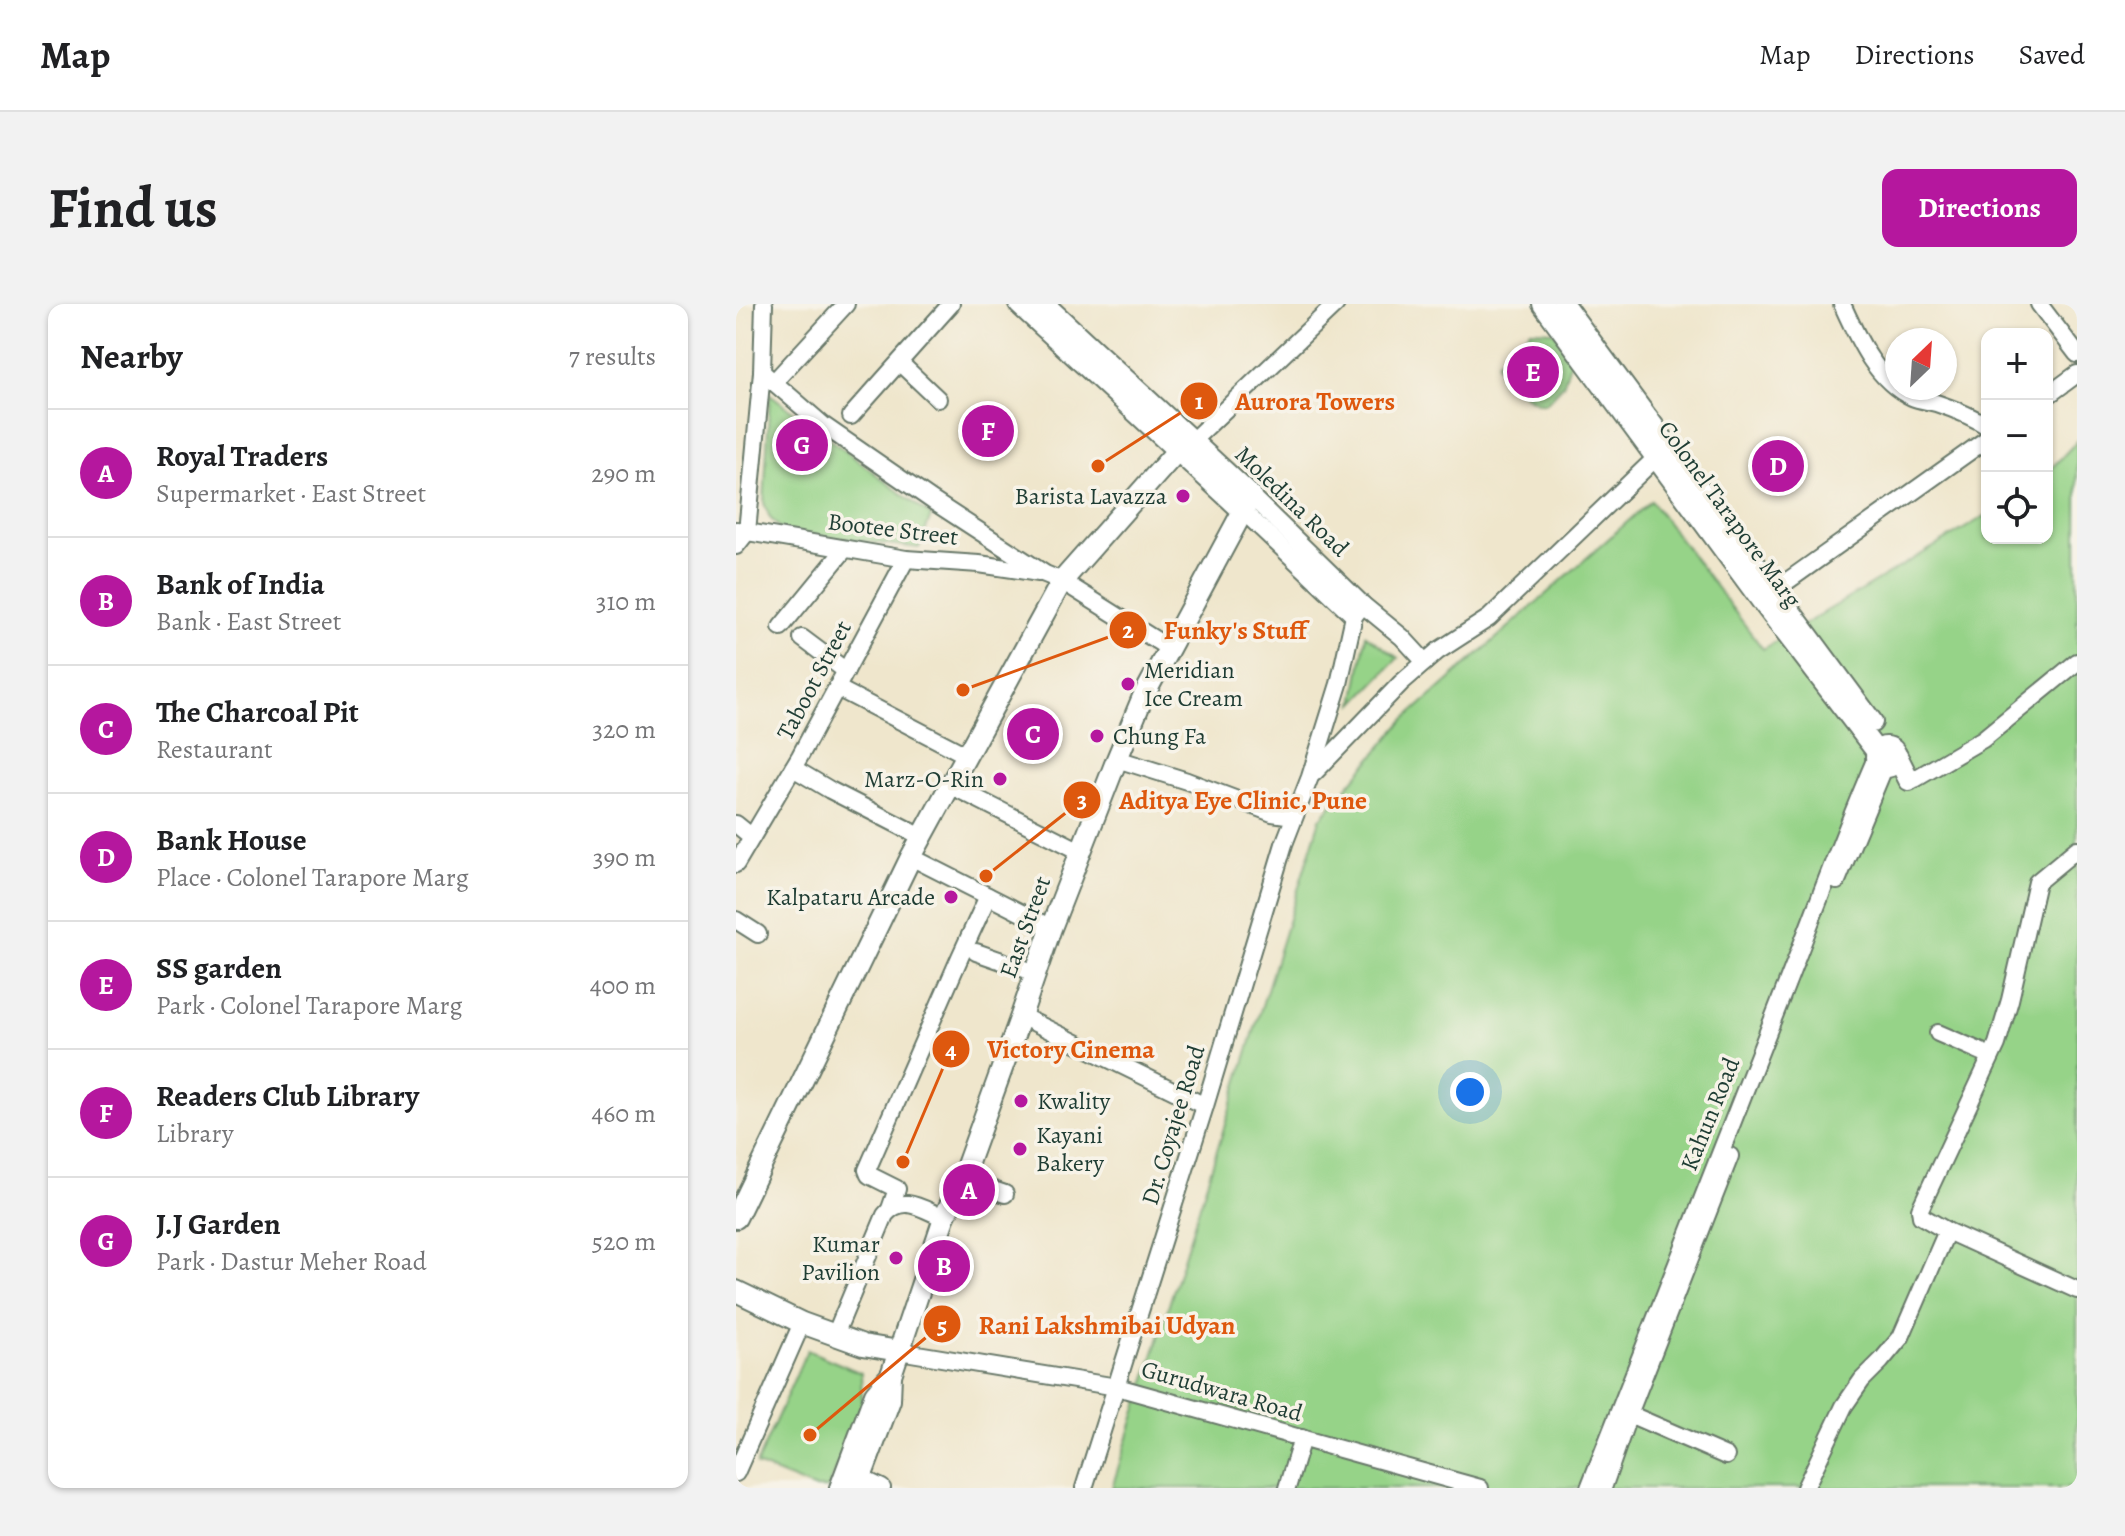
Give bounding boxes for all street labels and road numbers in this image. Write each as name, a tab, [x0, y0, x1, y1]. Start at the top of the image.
street label: Colonel Tarapore Marg	[1651, 414, 1809, 614]
street label: Moledina Road	[1228, 438, 1356, 564]
street label: Bootee Street	[826, 505, 960, 553]
street label: Taboot Street	[769, 615, 859, 745]
street label: East Street	[992, 872, 1058, 982]
street label: Dr. Coyajee Road	[1133, 1041, 1213, 1209]
street label: Kahun Road	[1673, 1052, 1747, 1175]
street label: Gurudwara Road	[1138, 1353, 1306, 1429]

